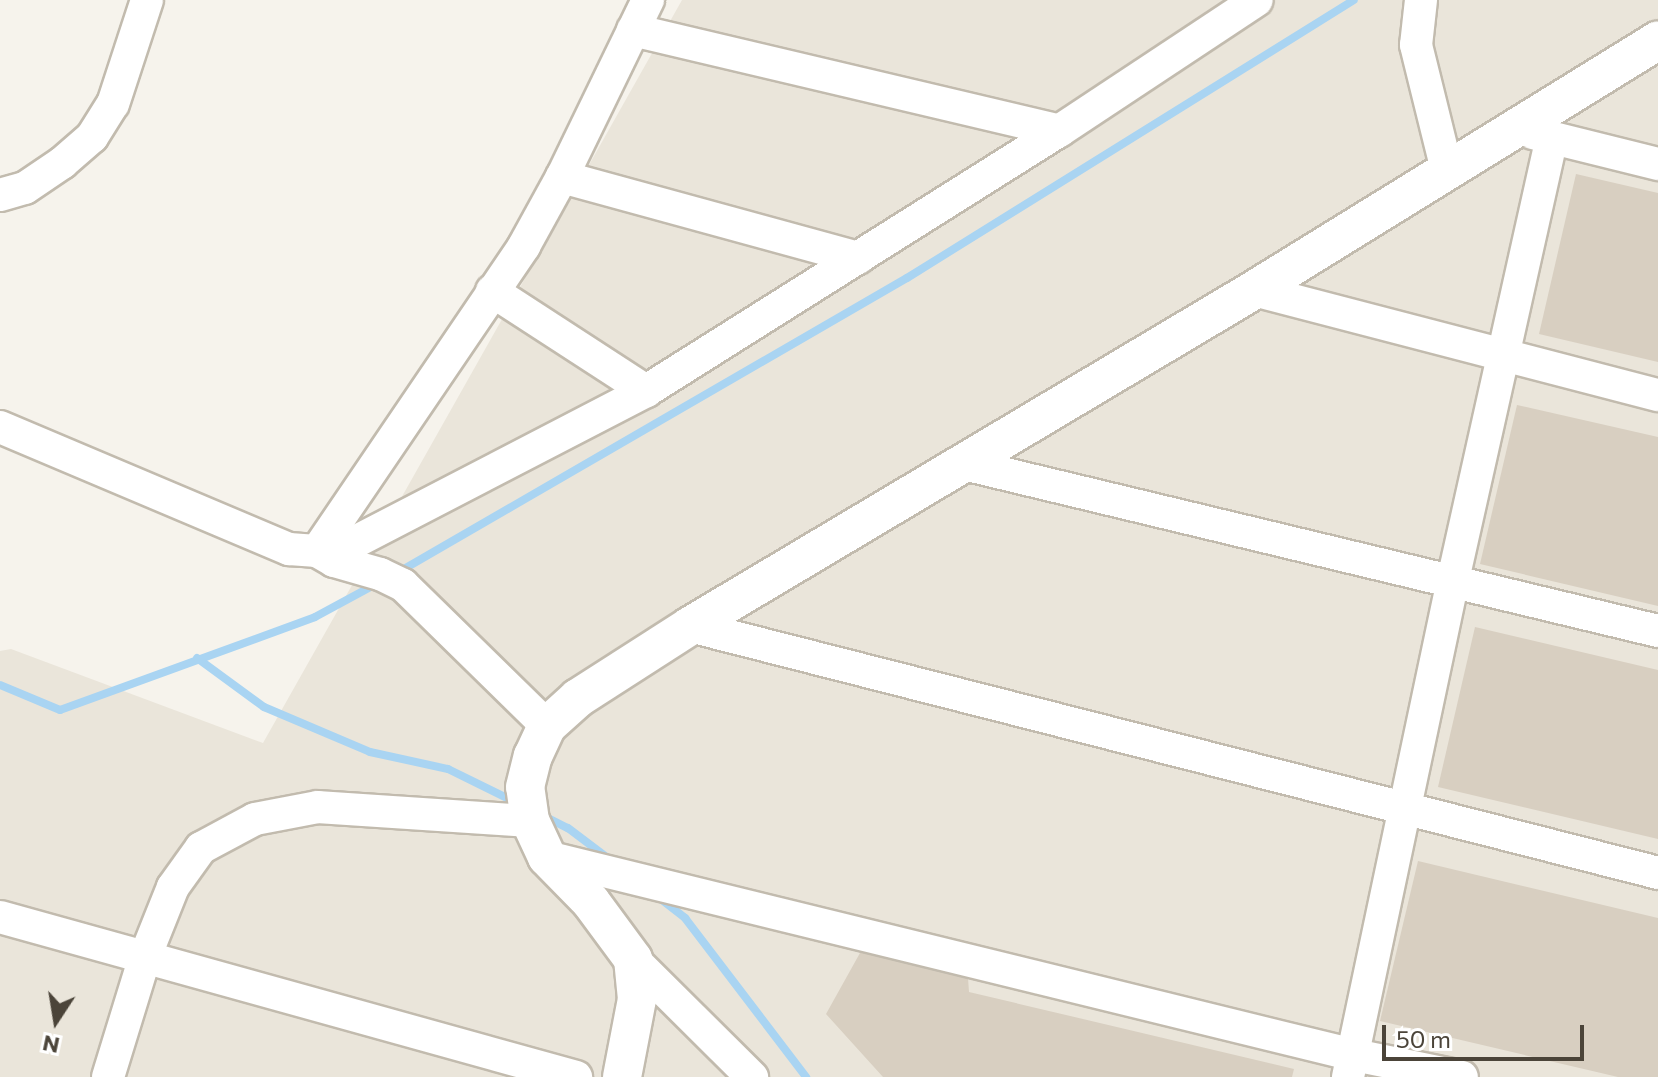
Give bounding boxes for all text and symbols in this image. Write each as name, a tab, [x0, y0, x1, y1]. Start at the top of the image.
north arrow	[16, 981, 96, 1061]
scale bar	[1386, 1009, 1588, 1059]
text: 50 m	[1396, 1024, 1451, 1053]
text: N	[40, 1030, 62, 1060]

